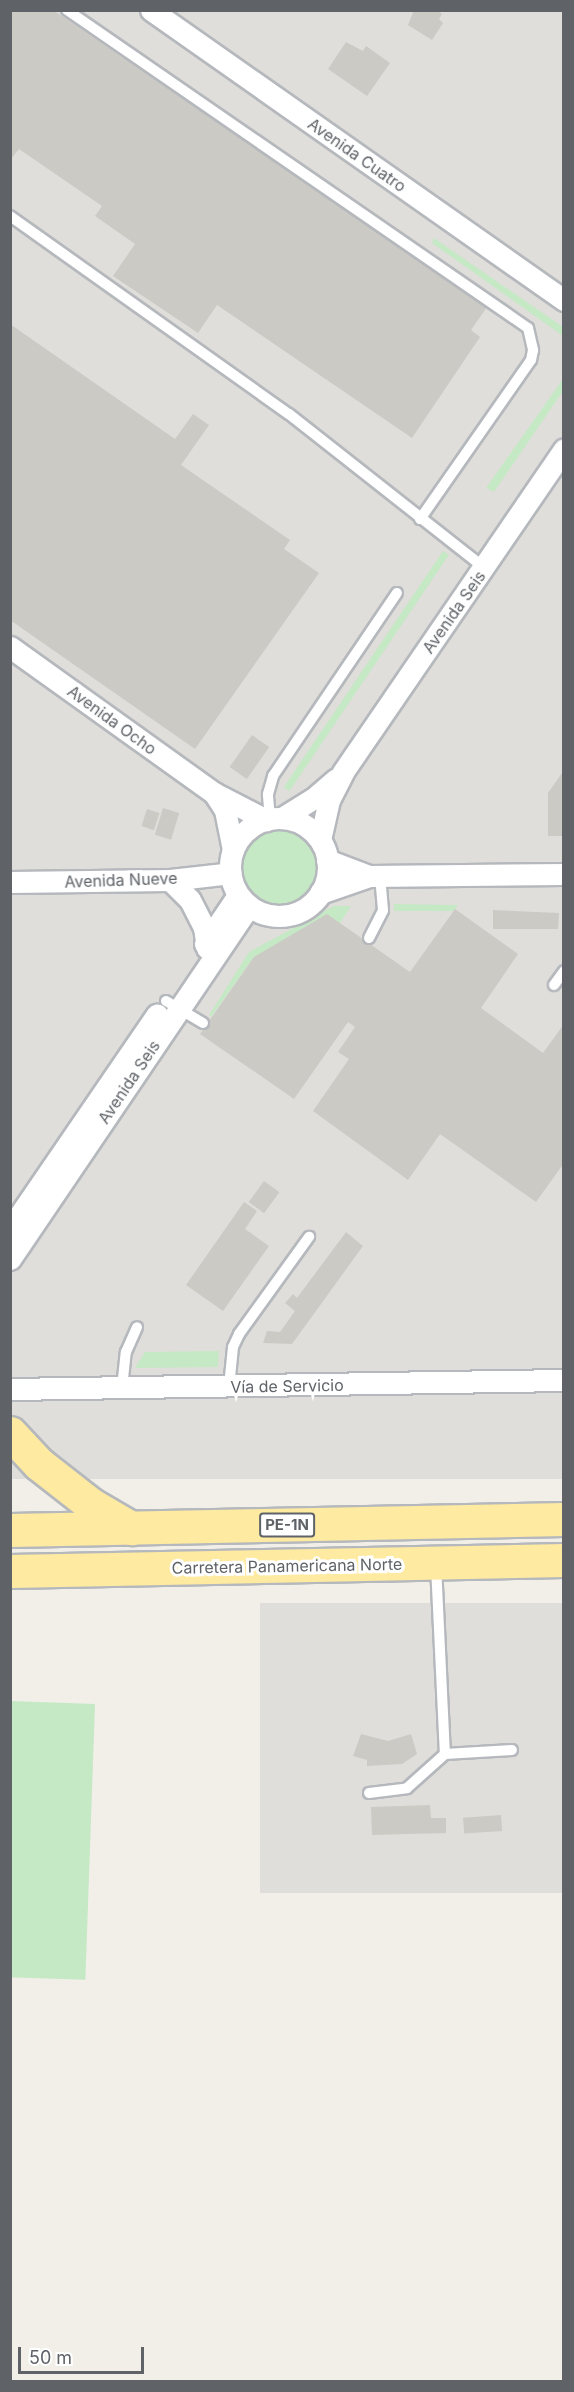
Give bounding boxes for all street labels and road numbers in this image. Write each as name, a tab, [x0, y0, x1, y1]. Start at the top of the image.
street label: Avenida Cuatro	[304, 114, 410, 196]
street label: Avenida Seis	[418, 567, 490, 657]
street label: Avenida Ocho	[64, 681, 160, 759]
street label: Avenida Nueve	[64, 868, 178, 892]
street label: Avenida Seis	[94, 1037, 164, 1127]
street label: Vía de Servicio	[230, 1375, 344, 1397]
road number: PE-1N	[258, 1513, 316, 1537]
street label: Carretera Panamericana Norte	[172, 1554, 402, 1578]

